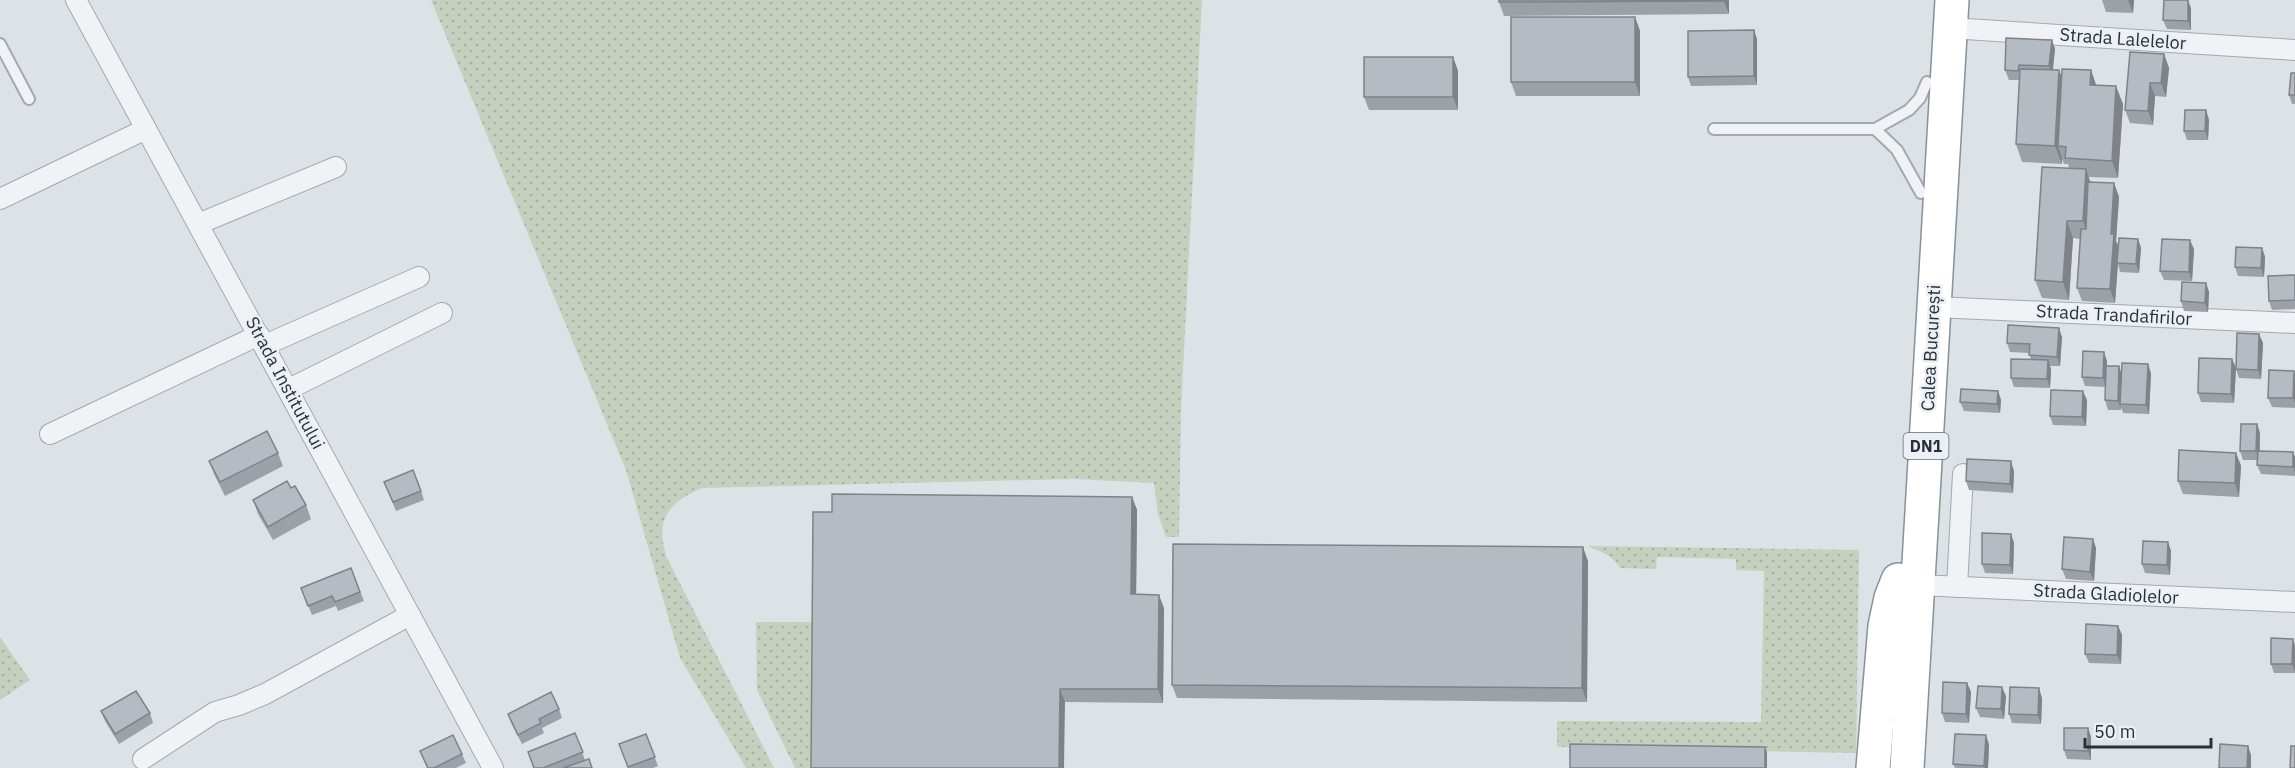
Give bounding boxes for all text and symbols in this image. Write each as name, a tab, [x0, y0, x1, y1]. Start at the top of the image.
street label: Strada Lalelelor	[2059, 23, 2188, 54]
street label: Calea București	[1916, 284, 1945, 412]
street label: Strada Trandafirilor	[2036, 299, 2193, 330]
street label: Strada Institutului	[241, 313, 330, 453]
road number: DN1	[1904, 433, 1948, 459]
street label: Strada Gladiolelor	[2033, 578, 2180, 609]
scale bar	[2085, 711, 2211, 749]
text: 50 m	[2094, 720, 2136, 743]

